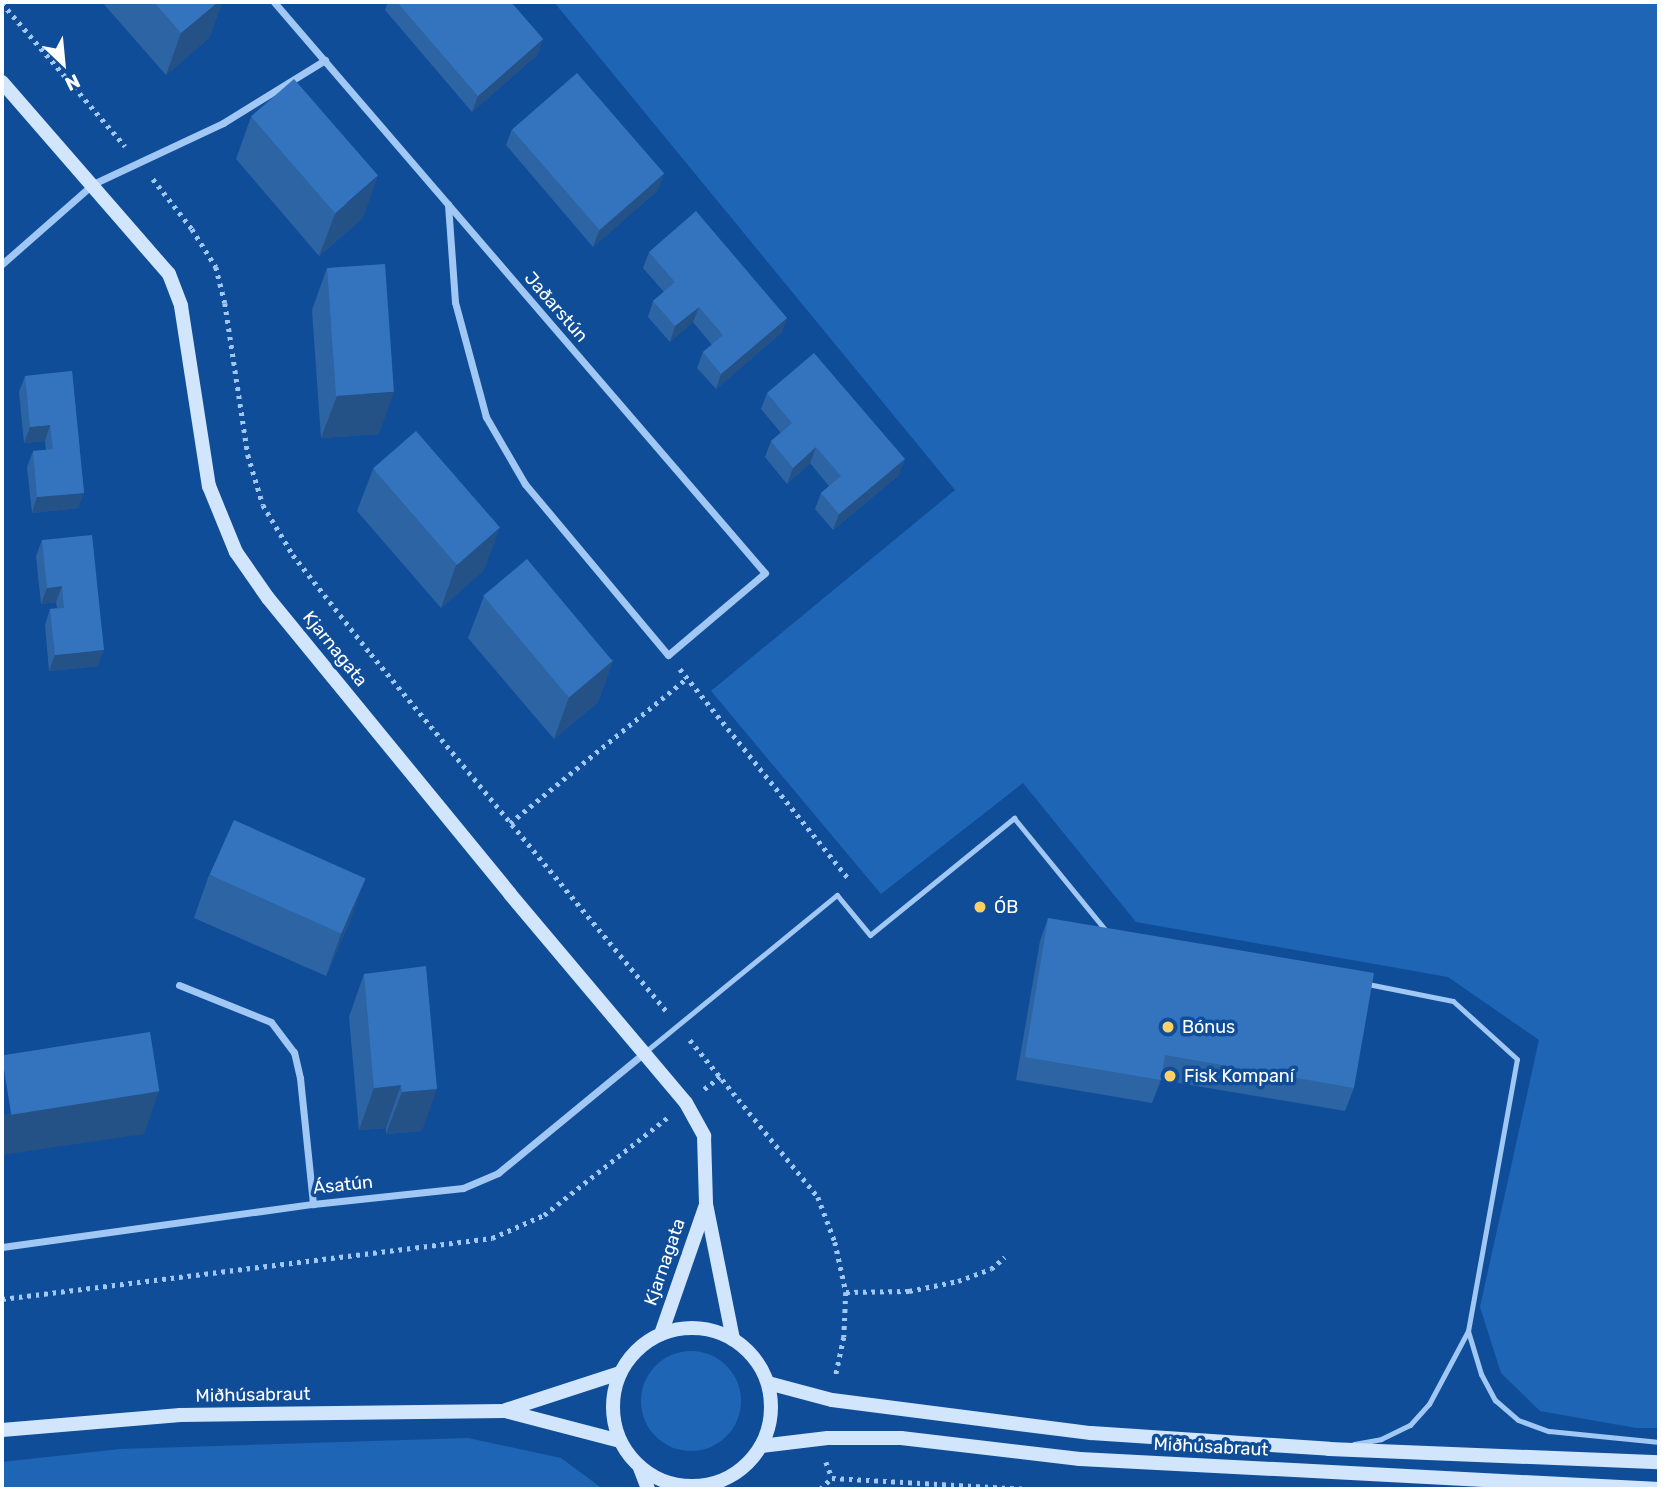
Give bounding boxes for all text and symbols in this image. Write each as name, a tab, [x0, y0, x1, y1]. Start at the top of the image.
north arrow	[28, 28, 98, 98]
text: N	[61, 69, 84, 96]
street label: Jaðarstún	[520, 267, 592, 347]
street label: Kjarnagata	[298, 607, 372, 691]
place label: ÓB	[994, 896, 1018, 918]
marker: ÓB	[972, 899, 988, 915]
place label: Bónus	[1182, 1016, 1235, 1038]
marker: Bónus	[1160, 1019, 1176, 1035]
place label: Fisk Kompaní	[1184, 1065, 1294, 1087]
marker: Fisk Kompaní	[1162, 1068, 1178, 1084]
street label: Ásatún	[312, 1171, 374, 1199]
street label: Kjarnagata	[640, 1216, 690, 1308]
street label: Miðhúsabraut	[195, 1383, 311, 1407]
street label: Miðhúsabraut	[1153, 1433, 1269, 1461]

